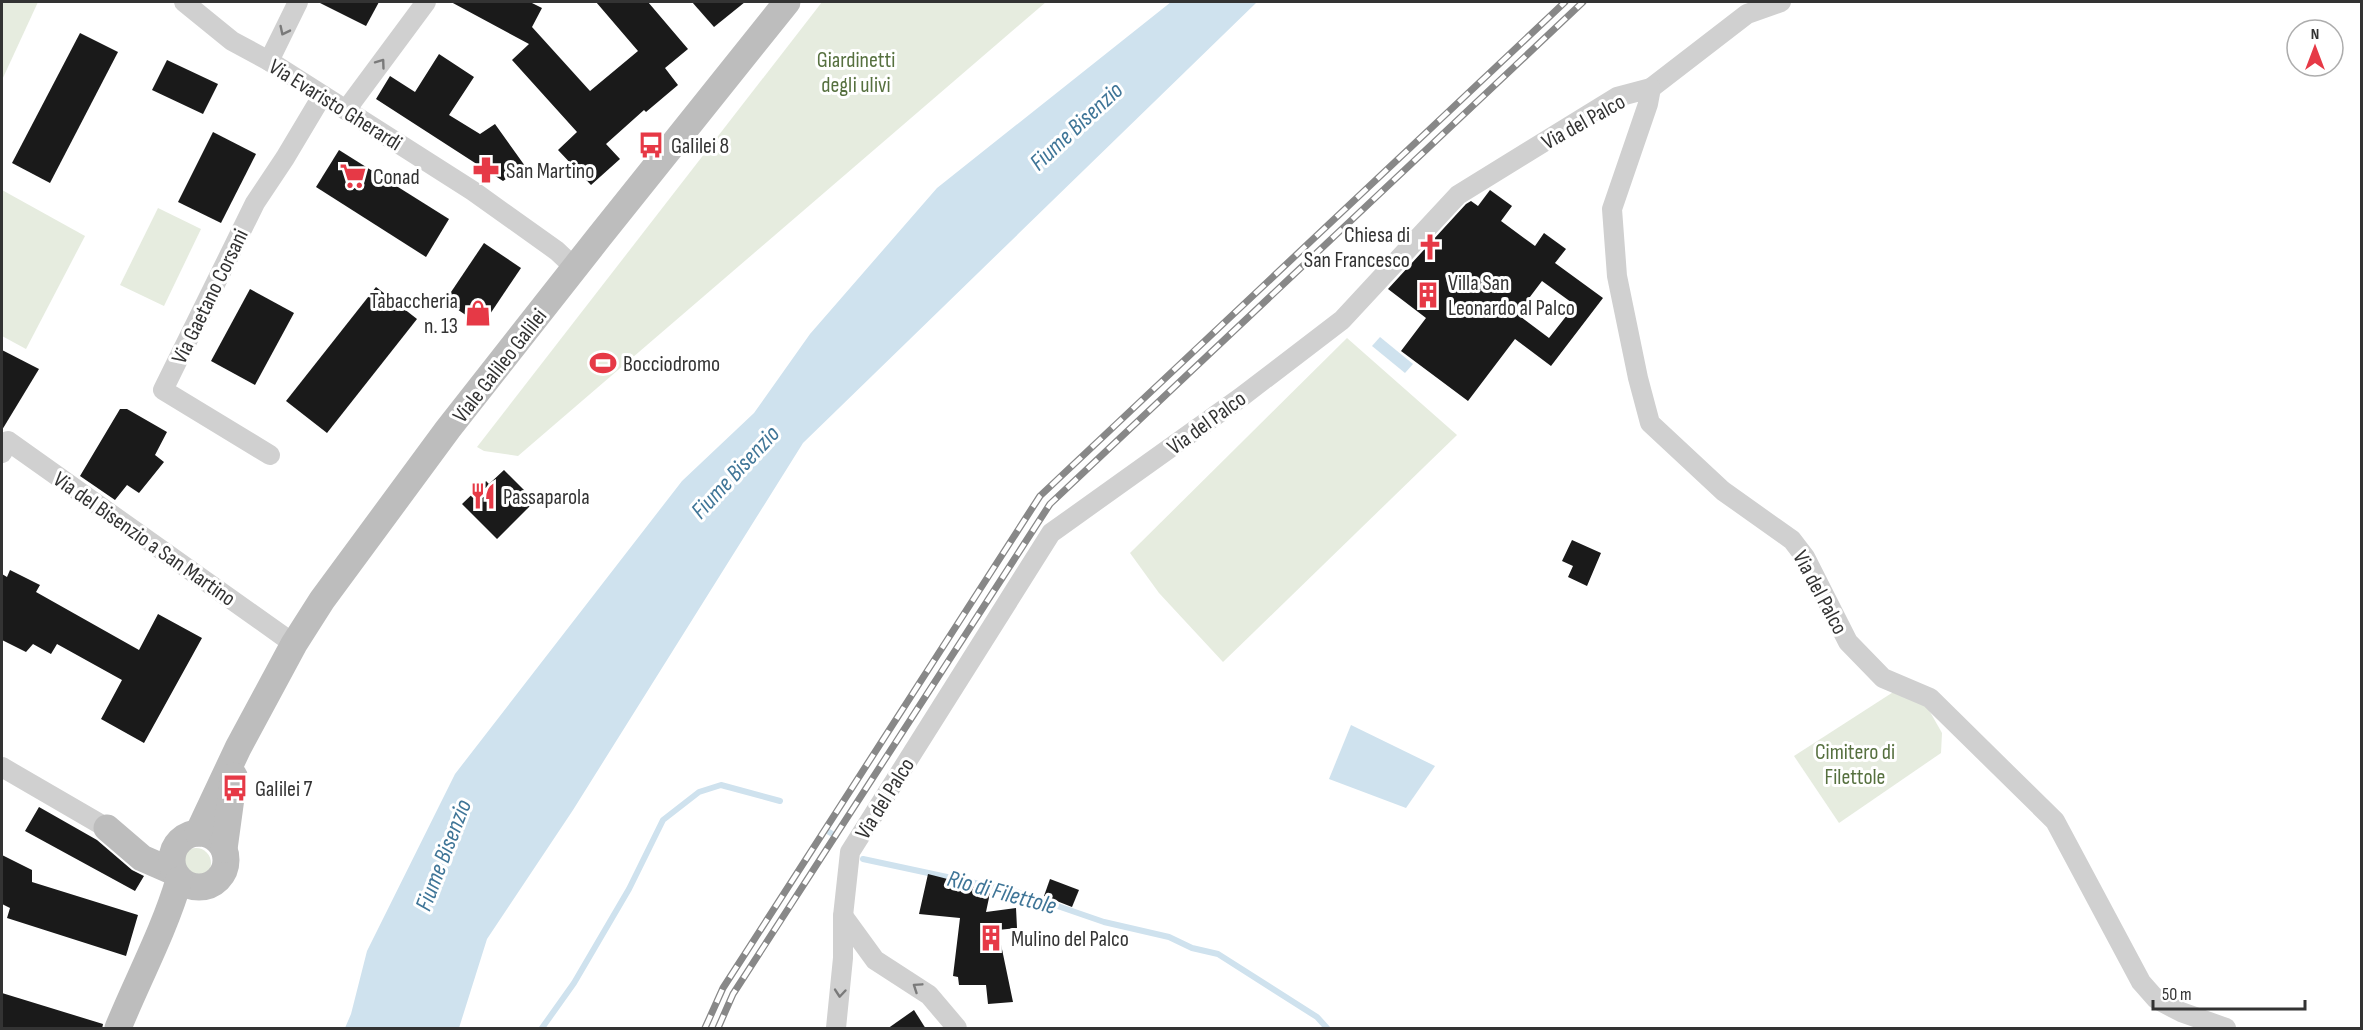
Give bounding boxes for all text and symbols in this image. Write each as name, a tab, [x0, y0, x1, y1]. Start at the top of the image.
north arrow	[2285, 18, 2345, 78]
one-way arrow	[280, 25, 291, 36]
text: N	[2311, 25, 2319, 44]
park label: Giardinetti degli ulivi	[817, 47, 895, 99]
street label: Via Evaristo Gherardi	[264, 54, 407, 157]
one-way arrow	[373, 59, 384, 70]
water label: Fiume Bisenzio	[1024, 76, 1129, 177]
street label: Via del Palco	[1537, 88, 1630, 156]
bus stop icon: Galilei 8	[636, 130, 666, 160]
place label: Galilei 8	[671, 133, 729, 160]
pharmacy icon: San Martino	[471, 155, 501, 185]
place label: San Martino	[506, 158, 594, 185]
supermarket icon: Conad	[338, 161, 368, 191]
place label: Conad	[373, 164, 420, 191]
place label: Chiesa di San Francesco	[1304, 222, 1410, 274]
street label: Via Gaetano Corsani	[166, 225, 255, 368]
church icon: Chiesa di San Francesco	[1415, 232, 1445, 262]
place label: Villa San Leonardo al Palco	[1448, 270, 1575, 322]
building icon: Villa San Leonardo al Palco	[1413, 280, 1443, 310]
place label: Tabaccheria n. 13	[370, 288, 458, 340]
shop icon: Tabaccheria n. 13	[463, 298, 493, 328]
street label: Viale Galileo Galilei	[447, 303, 553, 428]
sports icon: Bocciodromo	[588, 348, 618, 378]
place label: Bocciodromo	[623, 351, 720, 378]
street label: Via del Palco	[1162, 386, 1252, 461]
water label: Fiume Bisenzio	[685, 420, 786, 525]
street label: Via del Bisenzio a San Martino	[48, 466, 241, 612]
restaurant icon: Passaparola	[468, 481, 498, 511]
place label: Passaparola	[503, 484, 590, 511]
street label: Via del Palco	[1786, 546, 1853, 639]
park label: Cimitero di Filettole	[1815, 739, 1895, 791]
street label: Via del Palco	[850, 753, 921, 845]
bus stop icon: Galilei 7	[220, 773, 250, 803]
place label: Galilei 7	[255, 776, 313, 803]
water label: Fiume Bisenzio	[409, 795, 478, 915]
water label: Rio di Filettole	[944, 864, 1060, 921]
building icon: Mulino del Palco	[976, 923, 1006, 953]
place label: Mulino del Palco	[1011, 926, 1129, 953]
scale bar	[2153, 973, 2304, 1011]
one-way arrow	[912, 983, 923, 994]
text: 50 m	[2162, 984, 2192, 1005]
one-way arrow	[834, 989, 847, 998]

